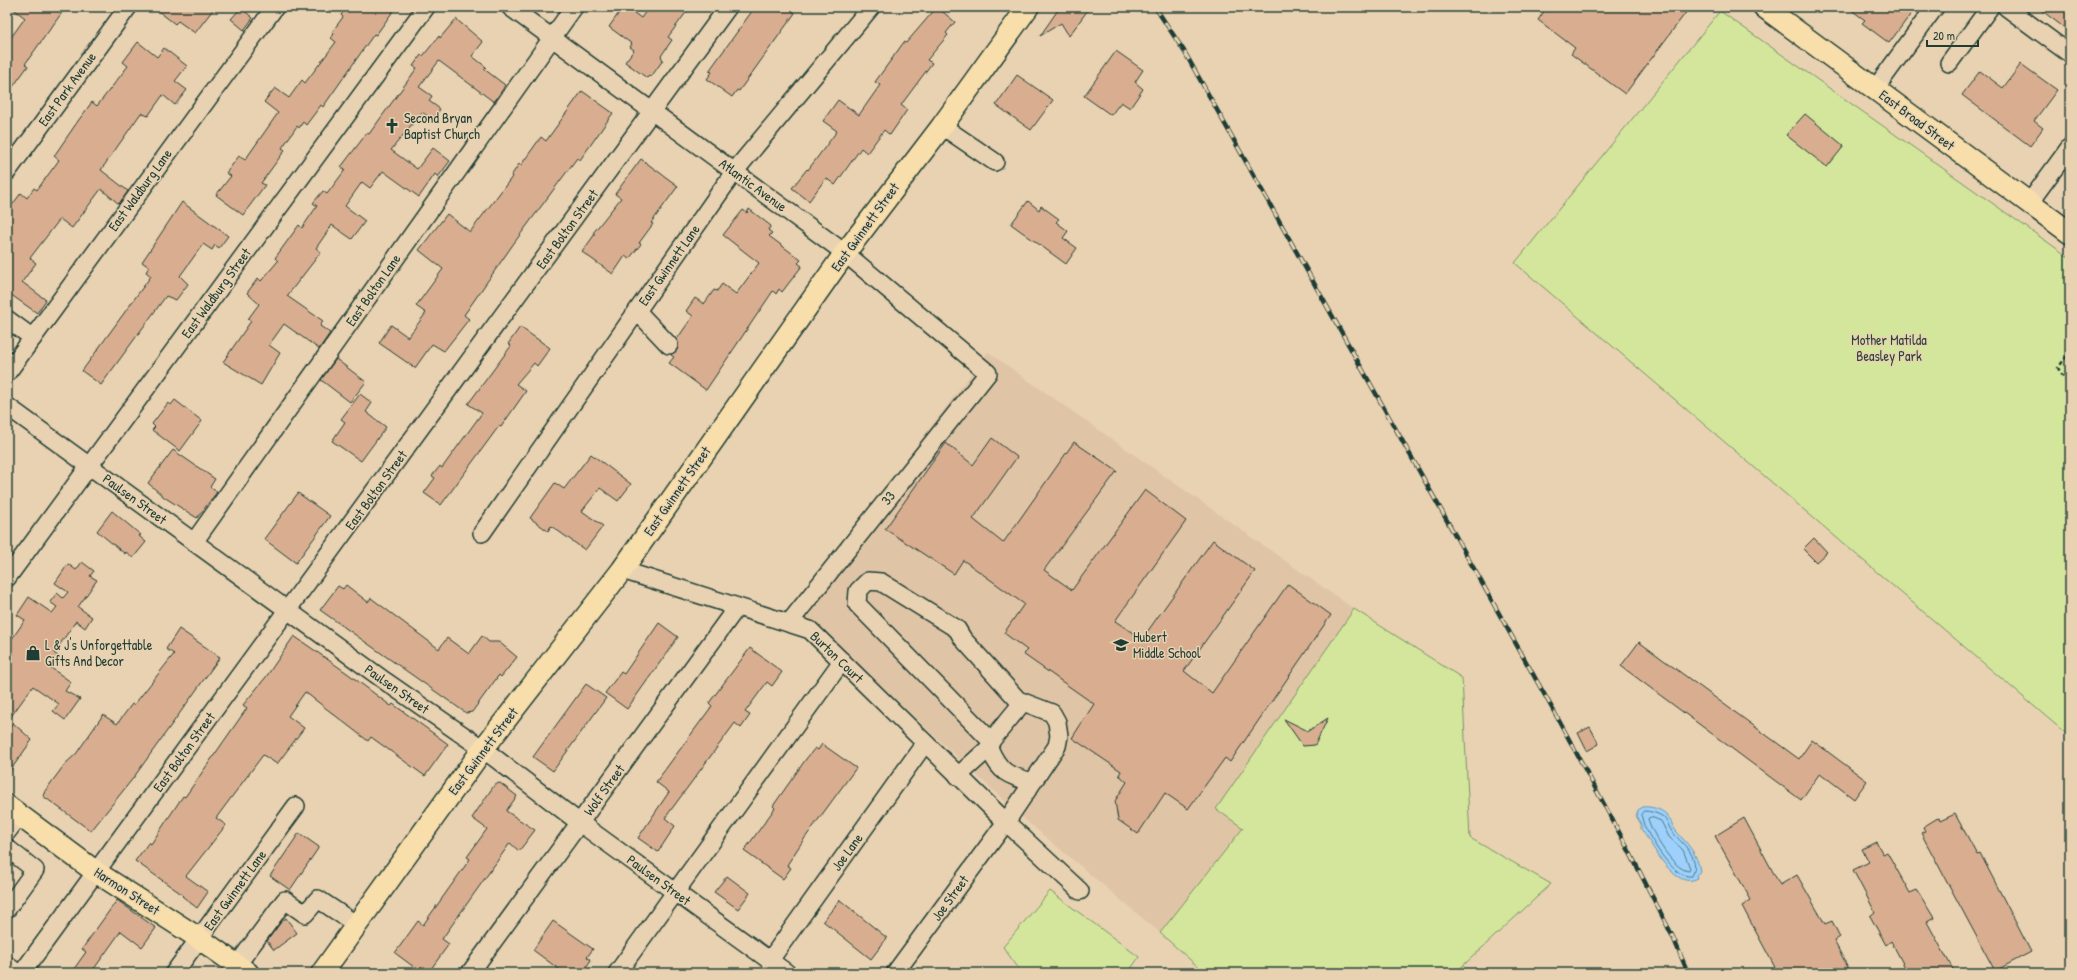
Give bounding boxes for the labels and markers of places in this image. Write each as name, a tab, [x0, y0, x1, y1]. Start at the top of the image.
place label: Second Bryan Baptist Church	[404, 108, 480, 144]
church icon: Second Bryan Baptist Church	[383, 117, 401, 135]
place label: Hubert Middle School	[1133, 627, 1201, 662]
place label: L & J's Unforgettable Gifts And Decor	[45, 635, 153, 670]
school or university icon: Hubert Middle School	[1112, 636, 1130, 654]
shop icon: L & J's Unforgettable Gifts And Decor	[24, 644, 42, 662]

